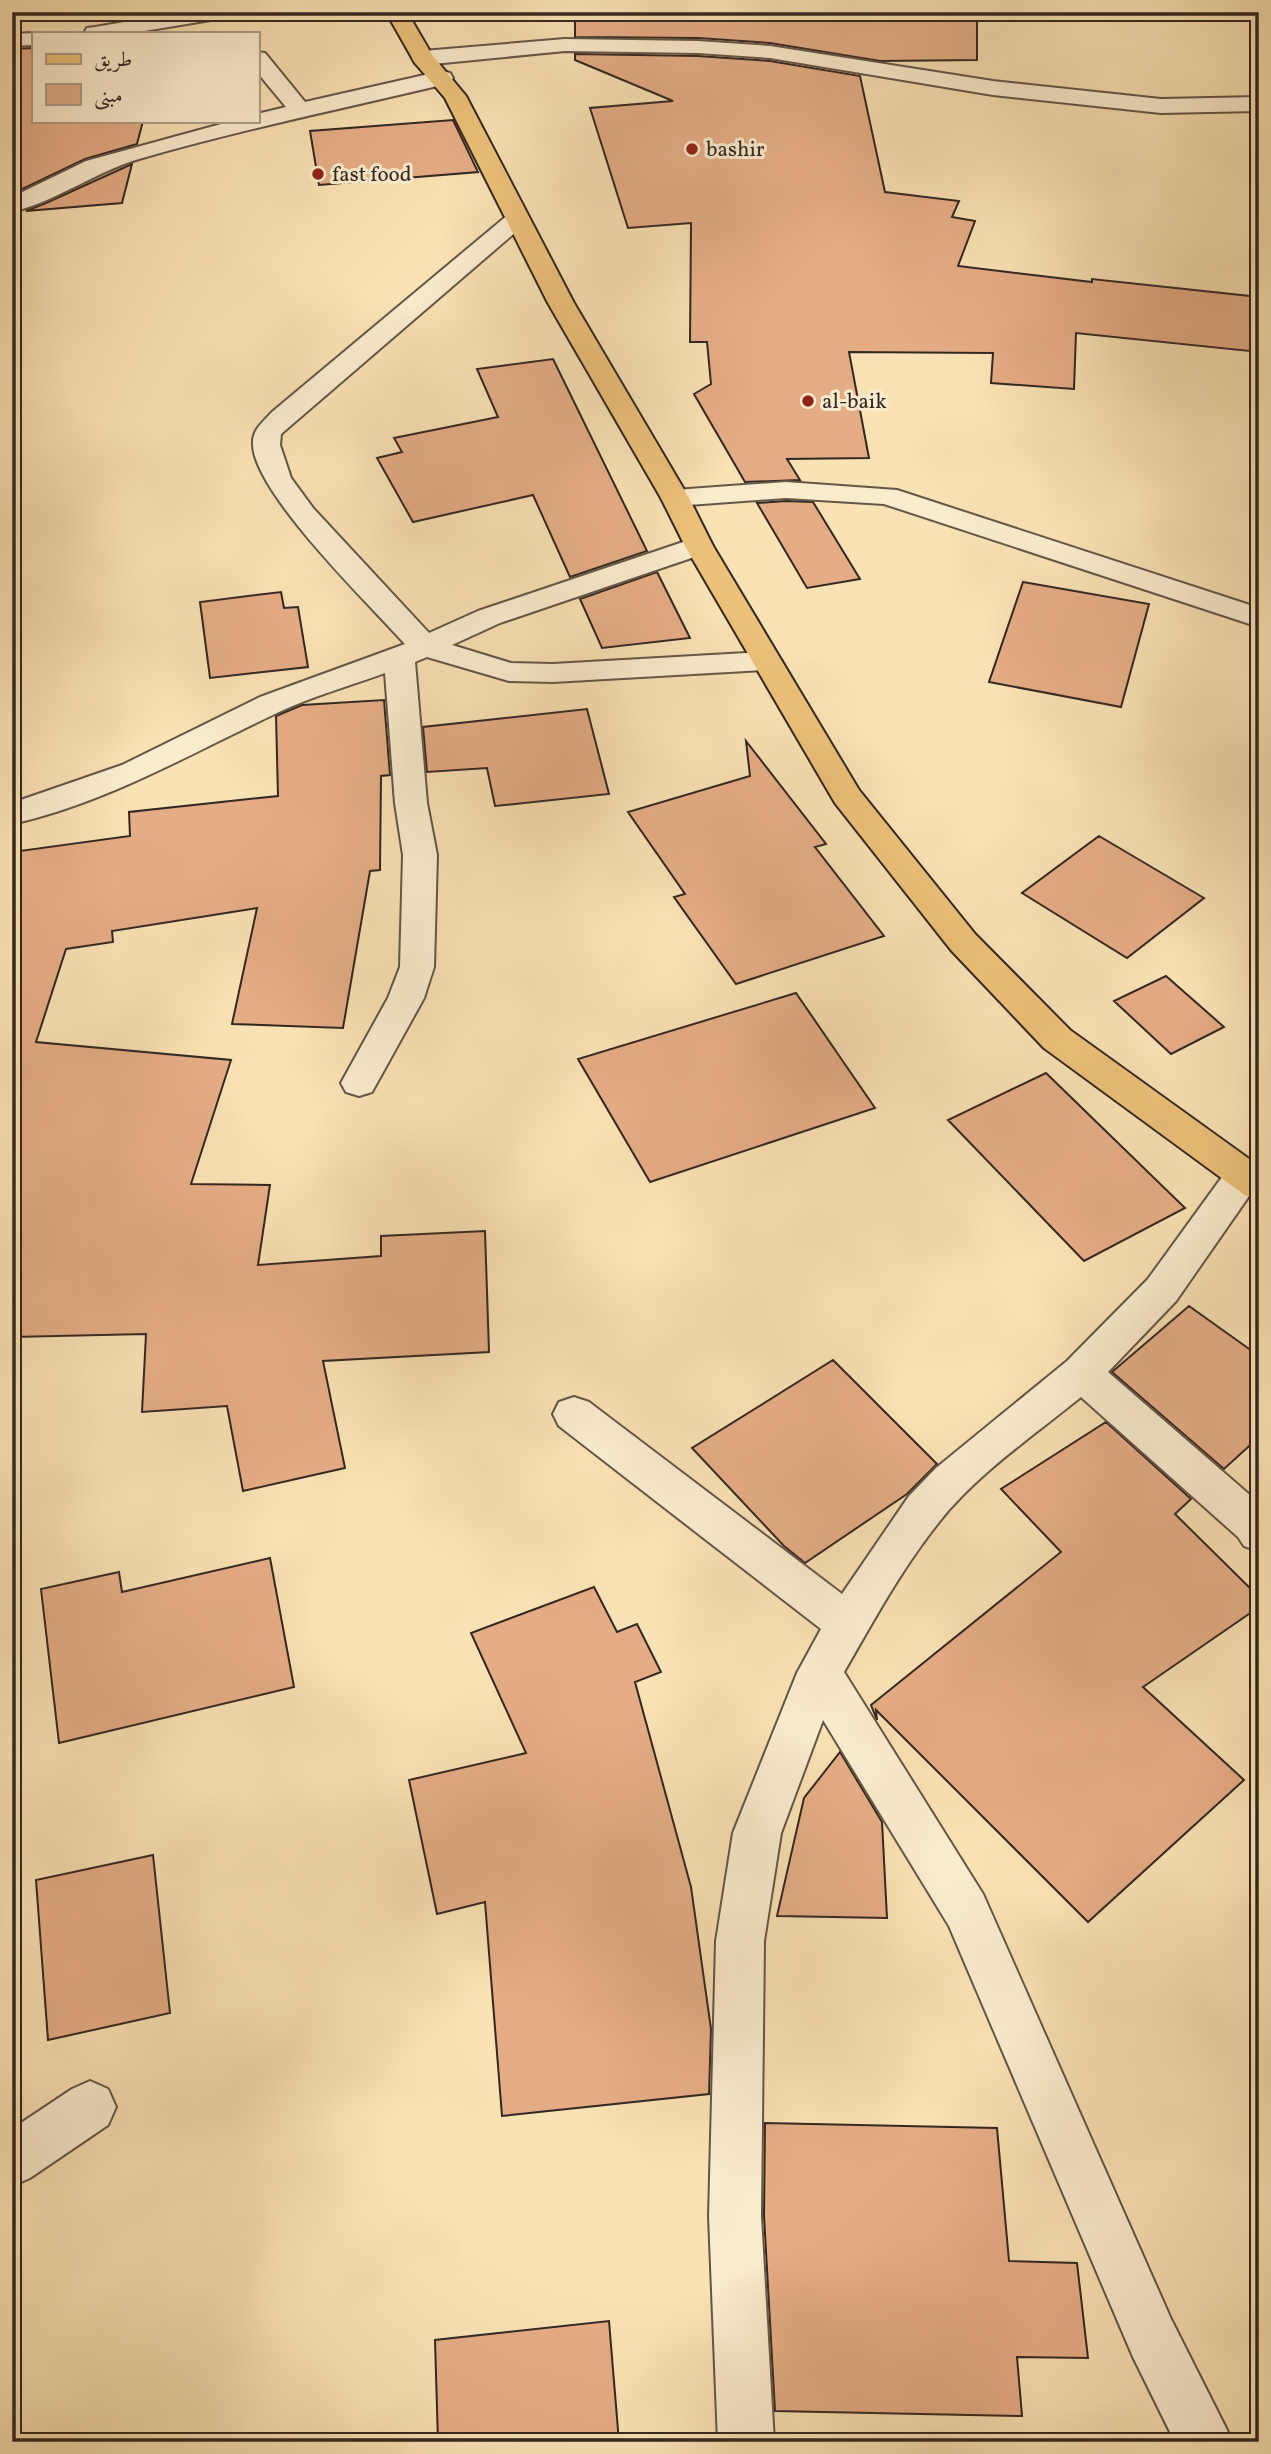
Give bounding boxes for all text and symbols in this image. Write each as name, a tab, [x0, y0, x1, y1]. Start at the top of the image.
legend	[32, 32, 259, 122]
text: طريق	[94, 46, 132, 75]
text: مبنى	[94, 82, 123, 111]
place label: bashir	[706, 136, 765, 165]
marker: bashir	[684, 141, 700, 157]
place label: fast food	[332, 161, 412, 190]
marker: fast food	[310, 166, 326, 182]
place label: al-baik	[822, 388, 887, 417]
marker: al-baik	[800, 393, 816, 409]

